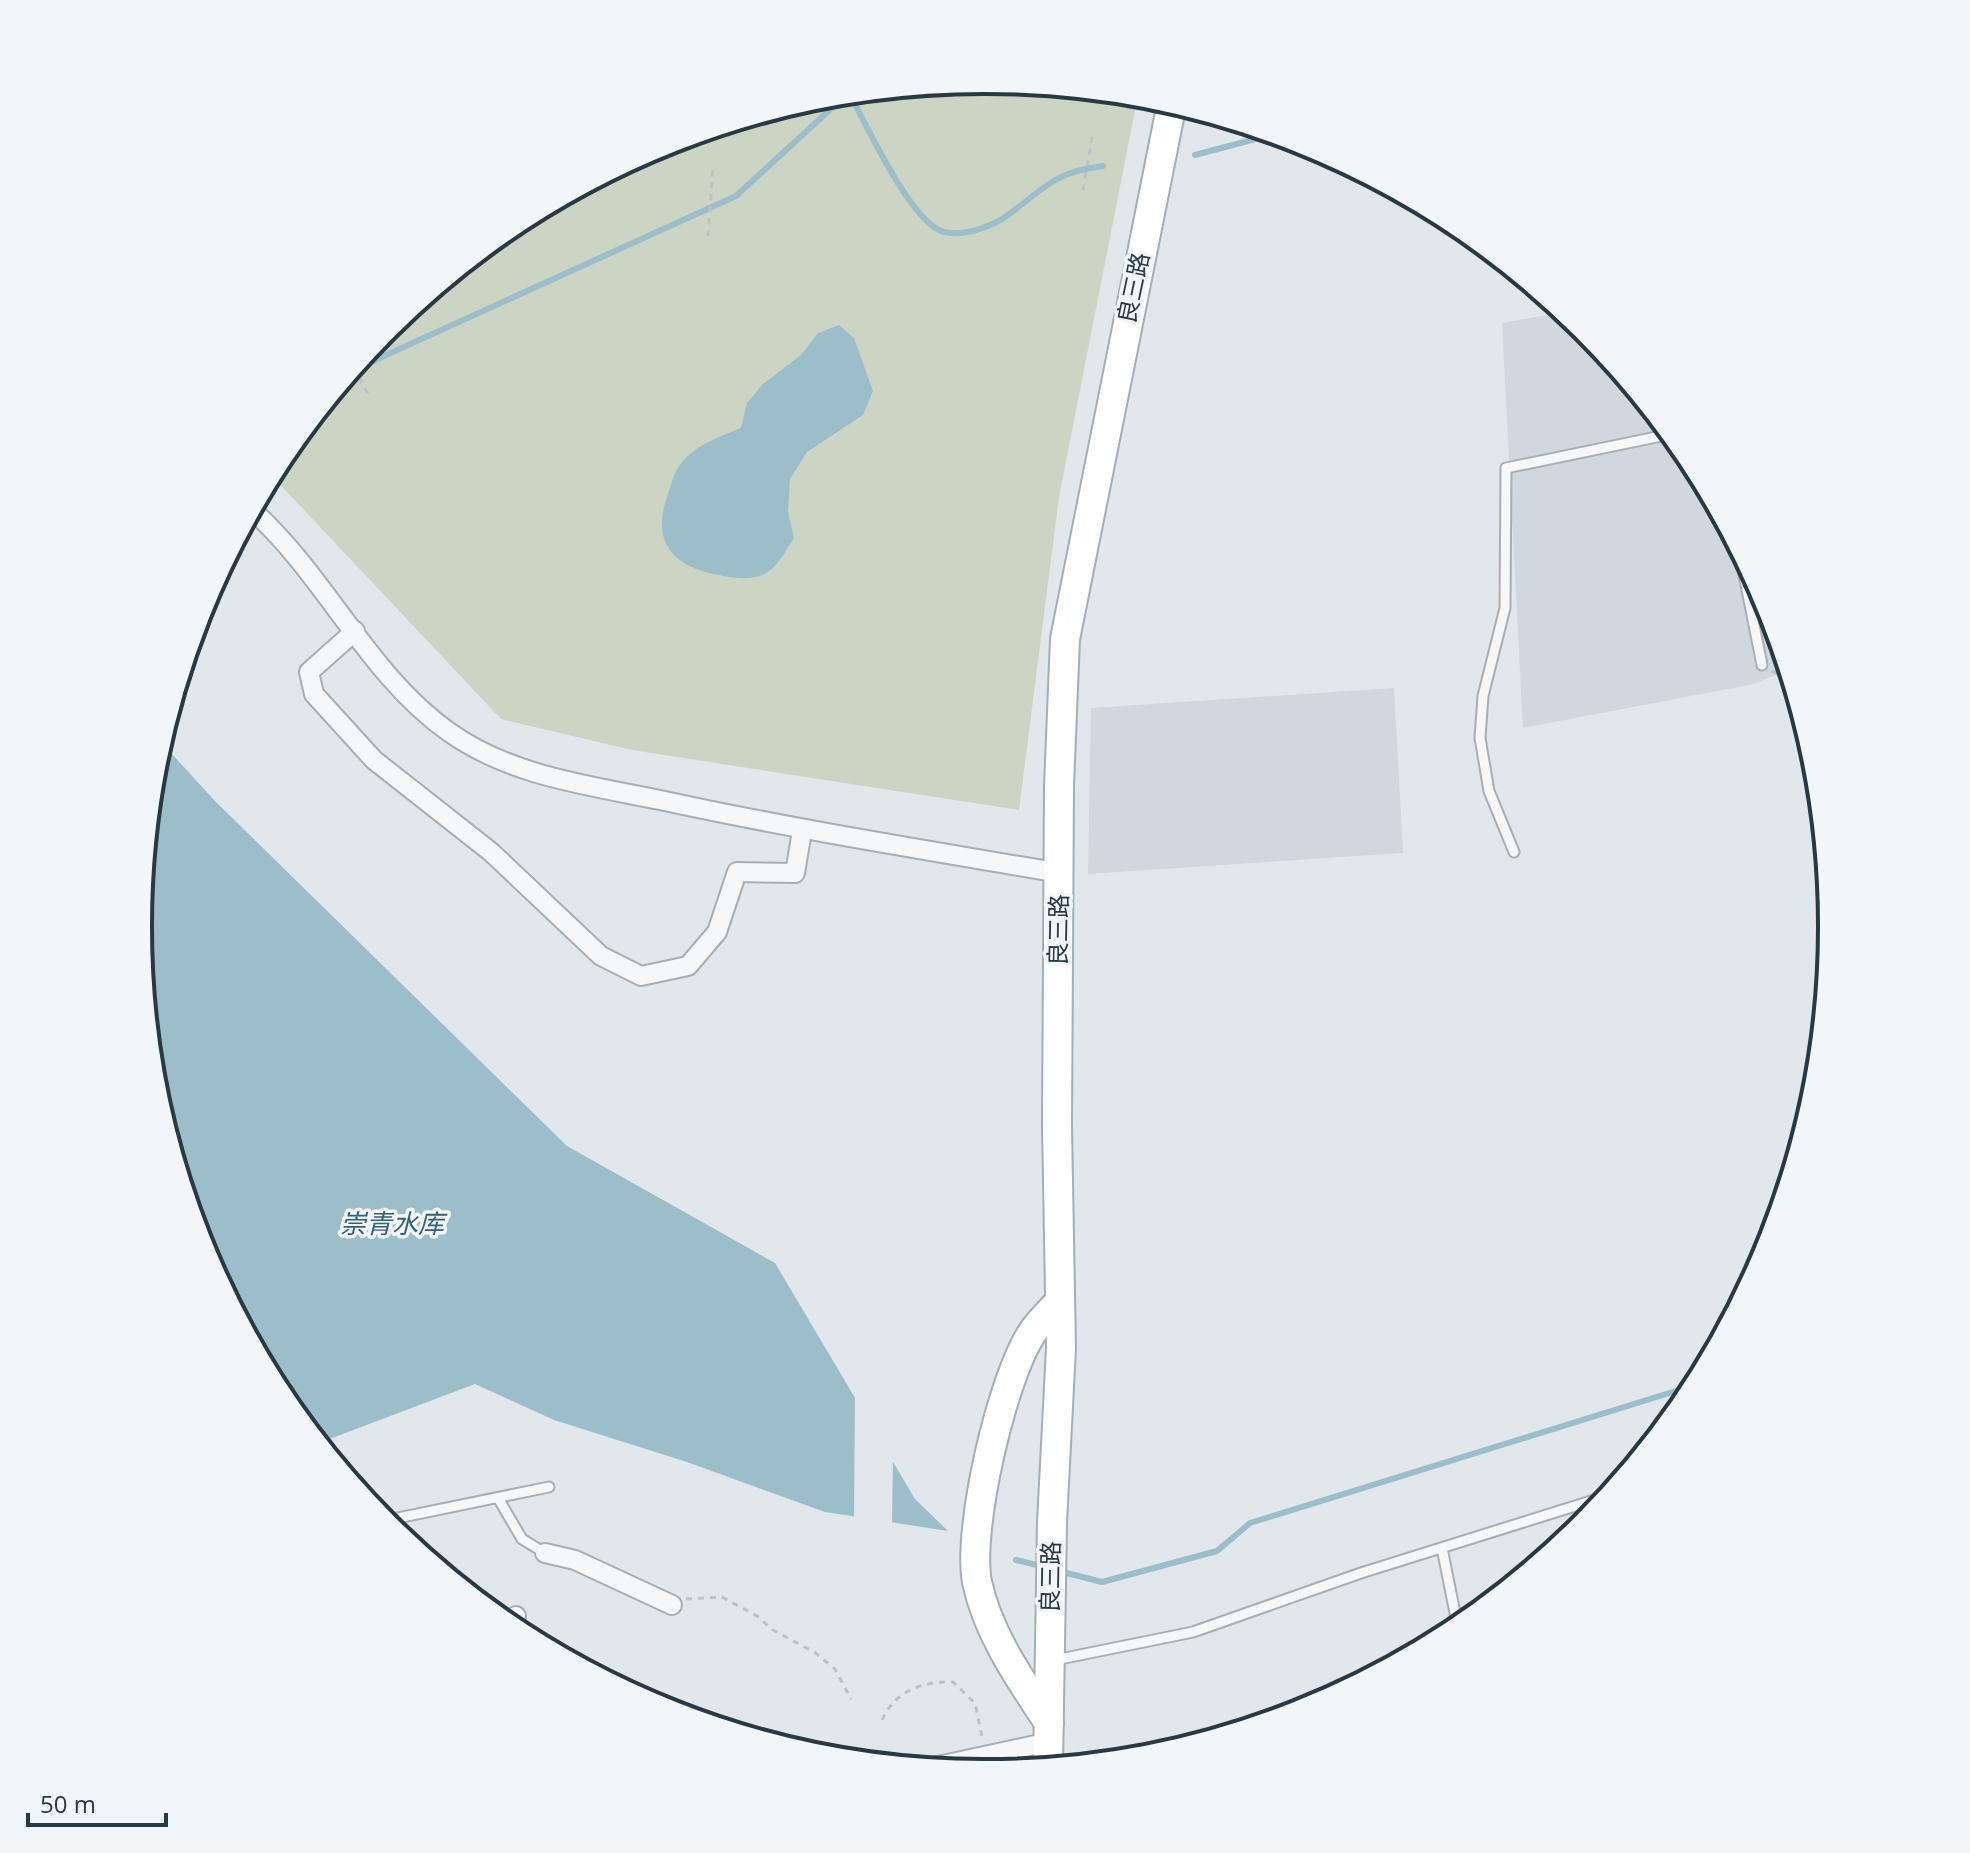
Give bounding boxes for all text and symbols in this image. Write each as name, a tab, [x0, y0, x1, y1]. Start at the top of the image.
street label: 良三路	[1109, 249, 1156, 326]
street label: 良三路	[1040, 894, 1075, 966]
water label: 崇青水库	[340, 1205, 448, 1241]
street label: 良三路	[1032, 1541, 1067, 1613]
scale bar	[28, 1777, 166, 1827]
text: 50 m	[40, 1787, 96, 1820]

